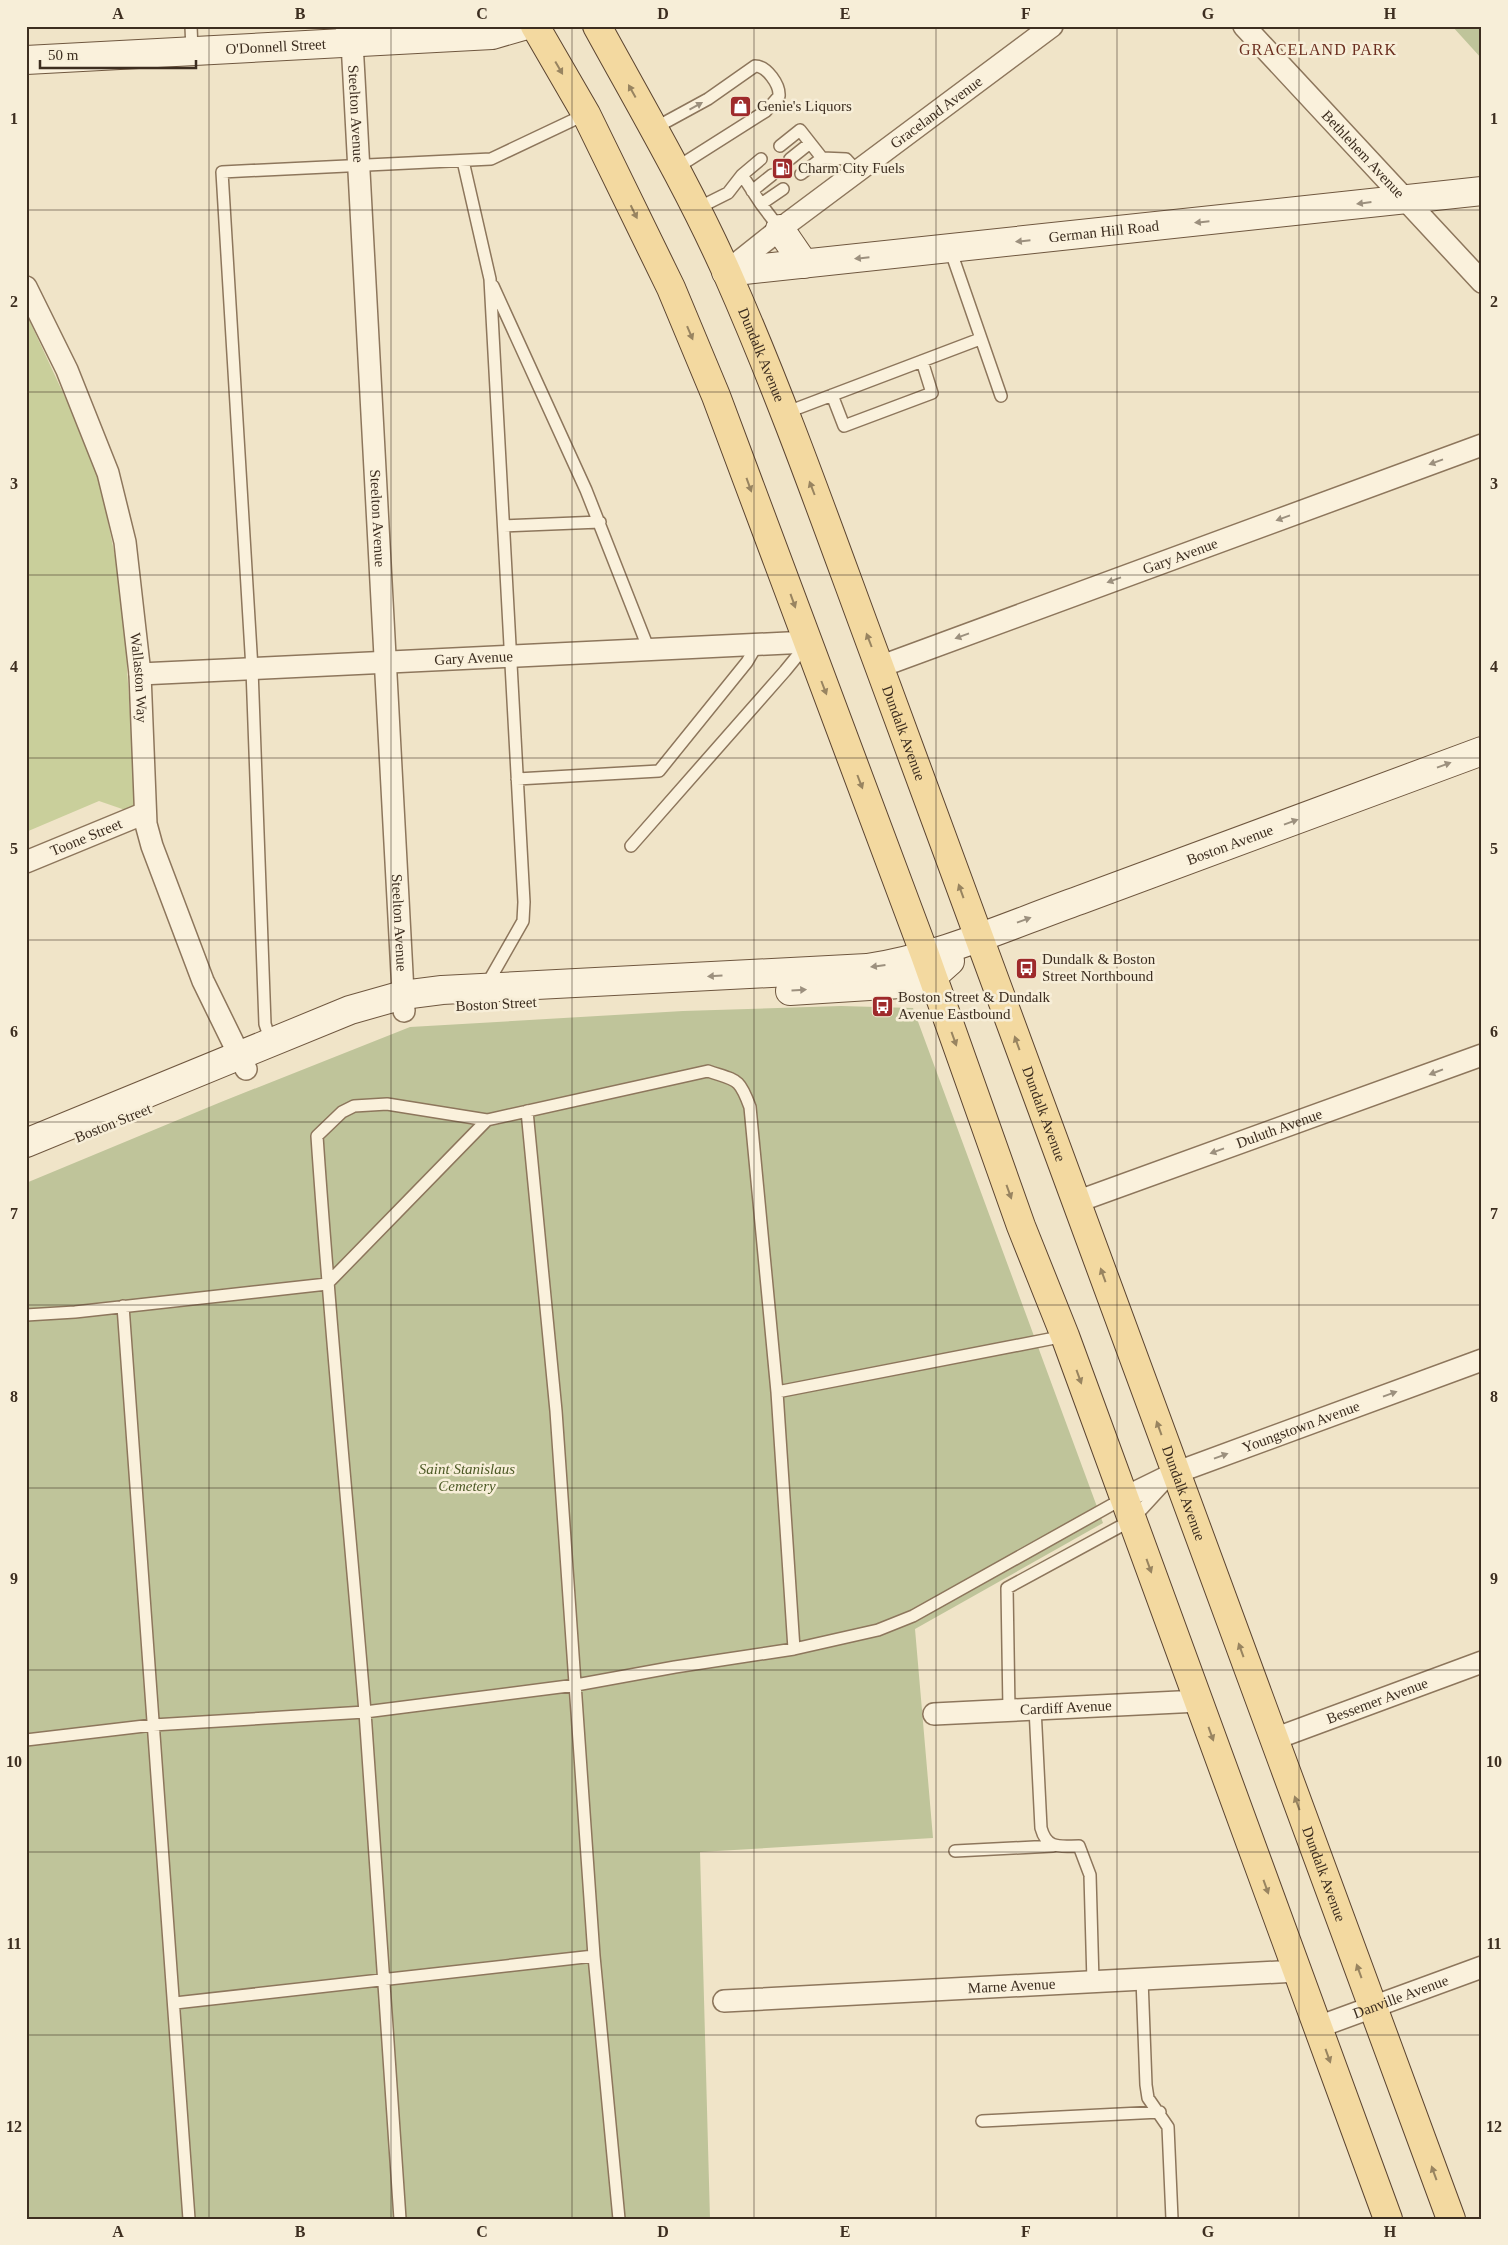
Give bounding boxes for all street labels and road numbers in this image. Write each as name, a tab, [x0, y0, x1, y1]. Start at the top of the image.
street label: O'Donnell Street	[225, 36, 327, 57]
street label: Steelton Avenue	[345, 65, 367, 163]
street label: Graceland Avenue	[887, 73, 985, 152]
street label: Bethlehem Avenue	[1319, 107, 1408, 201]
street label: German Hill Road	[1048, 218, 1160, 245]
street label: Dundalk Avenue	[735, 305, 788, 405]
street label: Steelton Avenue	[367, 469, 388, 568]
street label: Gary Avenue	[1141, 535, 1220, 577]
street label: Wallaston Way	[127, 632, 150, 724]
street label: Gary Avenue	[434, 648, 514, 668]
street label: Dundalk Avenue	[879, 683, 929, 783]
street label: Toone Street	[48, 815, 125, 859]
street label: Boston Avenue	[1184, 821, 1276, 868]
street label: Steelton Avenue	[389, 873, 410, 972]
street label: Boston Street	[455, 994, 538, 1014]
street label: Dundalk Avenue	[1019, 1064, 1069, 1164]
street label: Boston Street	[72, 1100, 154, 1146]
street label: Duluth Avenue	[1234, 1105, 1325, 1151]
street label: Youngstown Avenue	[1240, 1398, 1362, 1456]
street label: Dundalk Avenue	[1159, 1443, 1209, 1543]
street label: Bessemer Avenue	[1324, 1675, 1430, 1727]
street label: Cardiff Avenue	[1020, 1697, 1112, 1718]
street label: Dundalk Avenue	[1299, 1824, 1349, 1924]
street label: Danville Avenue	[1351, 1972, 1451, 2021]
street label: Marne Avenue	[967, 1976, 1056, 1996]

